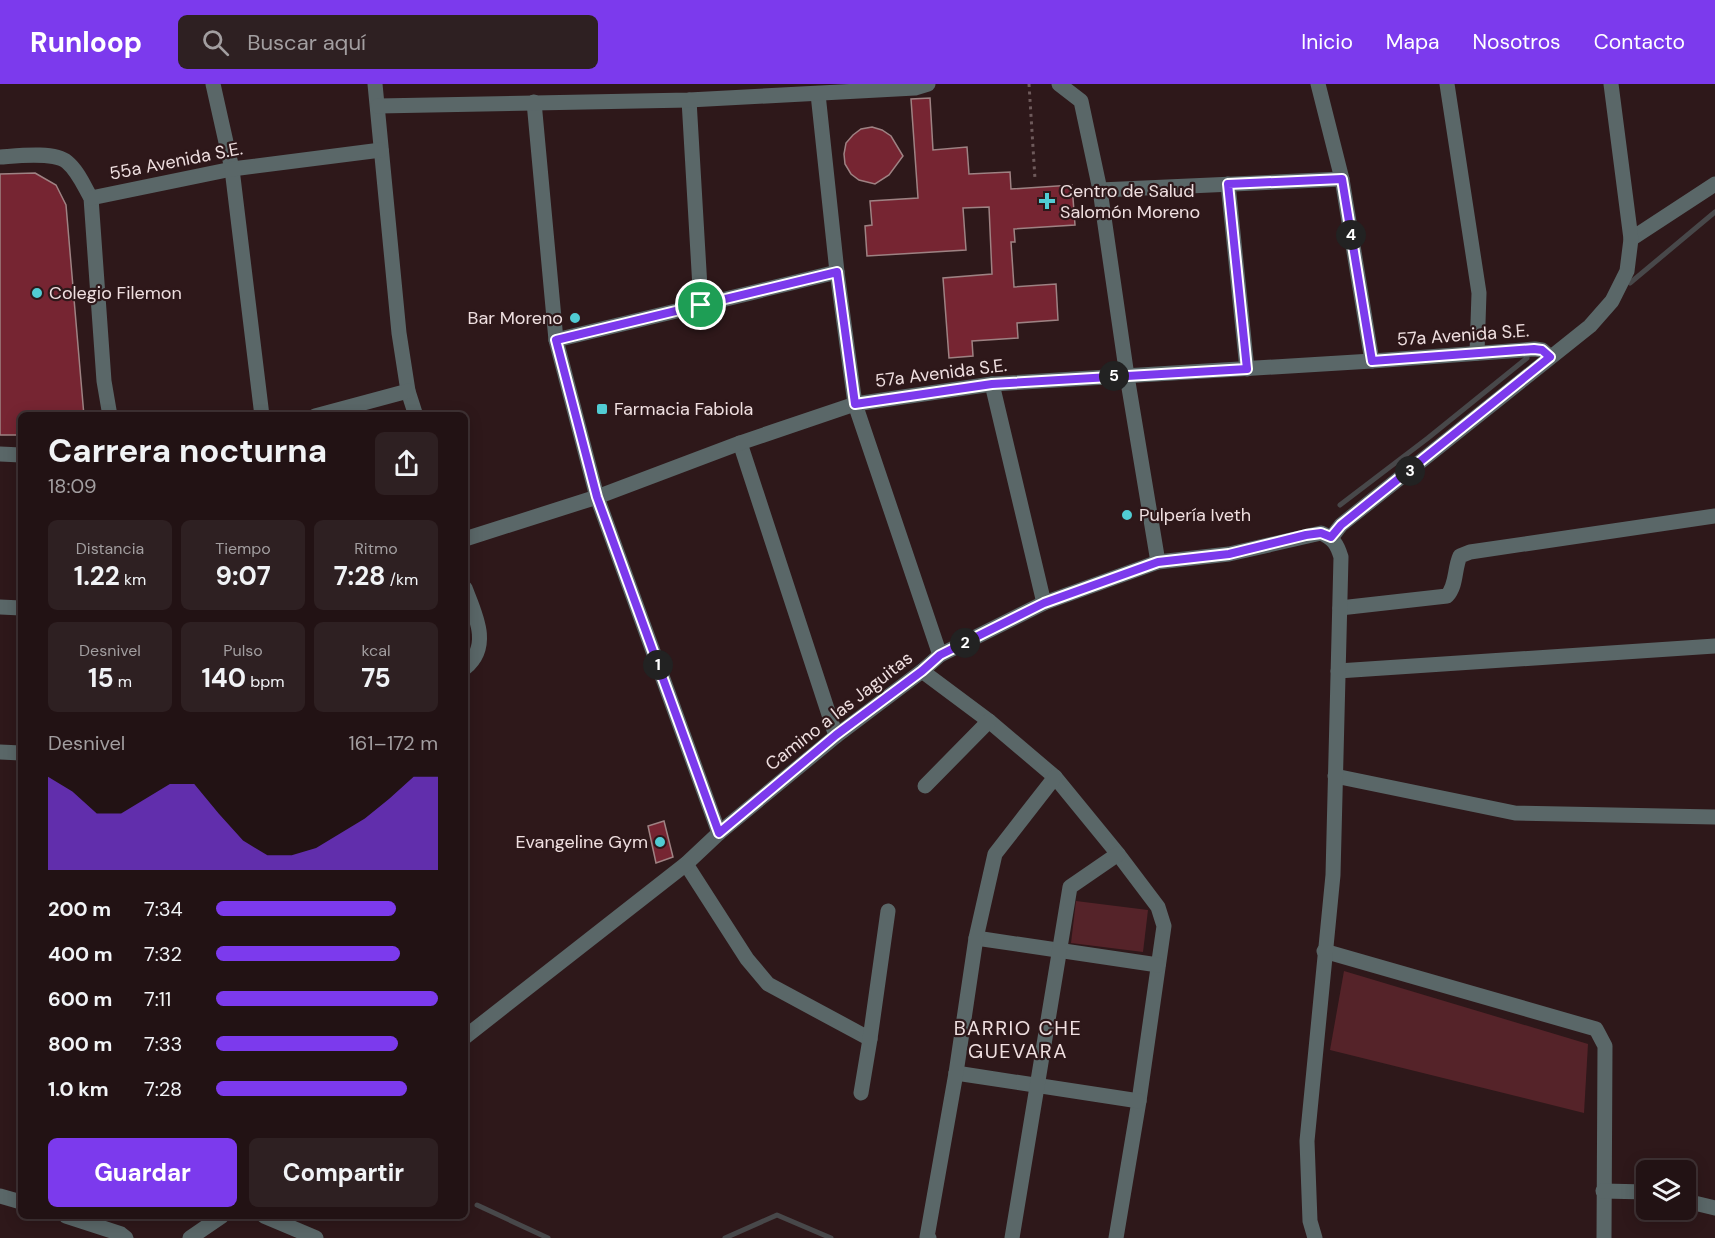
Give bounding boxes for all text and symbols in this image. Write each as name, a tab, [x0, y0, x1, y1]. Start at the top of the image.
search box	[178, 15, 598, 69]
text: Runloop	[30, 24, 142, 61]
icon: search	[199, 26, 232, 59]
text: Buscar aquí	[247, 28, 366, 57]
text: Inicio	[1301, 28, 1353, 56]
text: Mapa	[1386, 28, 1440, 56]
text: Nosotros	[1473, 28, 1561, 56]
text: Contacto	[1594, 28, 1685, 56]
street label: 55a Avenida S.E.	[107, 136, 245, 186]
place label: Centro de Salud Salomón Moreno	[1060, 179, 1200, 224]
marker: Centro de Salud Salomón Moreno	[1038, 192, 1056, 210]
pin: 4	[1336, 220, 1366, 250]
text: 4	[1346, 224, 1356, 245]
pin	[675, 279, 726, 330]
place label: Colegio Filemon	[49, 281, 182, 305]
marker: Colegio Filemon	[30, 286, 44, 300]
icon: arrive	[684, 288, 717, 321]
place label: Bar Moreno	[468, 306, 563, 330]
marker: Bar Moreno	[568, 311, 582, 325]
street label: 57a Avenida S.E.	[1396, 318, 1530, 352]
street label: 57a Avenida S.E.	[874, 353, 1008, 393]
pin: 5	[1099, 361, 1129, 391]
text: 5	[1109, 365, 1119, 386]
place label: Farmacia Fabiola	[614, 397, 753, 421]
marker: Farmacia Fabiola	[595, 402, 609, 416]
text: Carrera nocturna	[48, 429, 327, 472]
button: share	[375, 432, 438, 495]
pin: 3	[1395, 456, 1425, 486]
text: 3	[1405, 460, 1415, 481]
text: 18:09	[48, 473, 97, 499]
place label: Pulpería Iveth	[1139, 503, 1251, 527]
marker: Pulpería Iveth	[1120, 508, 1134, 522]
text: Distancia	[76, 538, 144, 559]
text: Tiempo	[215, 538, 271, 559]
text: Ritmo	[354, 538, 398, 559]
text: 1.22	[74, 559, 120, 593]
text: 9:07	[215, 559, 271, 593]
text: 7:28	[334, 559, 385, 593]
text: km	[120, 569, 146, 590]
text: /km	[385, 569, 418, 590]
pin: 2	[950, 628, 980, 658]
text: 2	[960, 632, 970, 653]
text: Desnivel	[79, 640, 141, 661]
text: Pulso	[223, 640, 263, 661]
text: kcal	[362, 640, 390, 661]
street label: Camino a las Jaguitas	[761, 646, 917, 776]
pin: 1	[643, 650, 673, 680]
text: 1	[655, 654, 661, 675]
text: 15	[88, 661, 114, 695]
text: 140	[201, 661, 246, 695]
text: 75	[361, 661, 391, 695]
text: m	[114, 671, 132, 692]
text: bpm	[246, 671, 285, 692]
text: Desnivel	[48, 730, 125, 756]
text: 161–172 m	[349, 730, 438, 756]
place label: Evangeline Gym	[515, 830, 648, 854]
marker: Evangeline Gym	[653, 835, 667, 849]
text: 200 m	[48, 896, 111, 922]
text: 7:34	[144, 896, 183, 922]
text: 400 m	[48, 941, 113, 967]
text: 7:32	[144, 941, 182, 967]
text: 600 m	[48, 986, 112, 1012]
text: 7:11	[144, 986, 171, 1012]
district label: BARRIO CHE GUEVARA	[954, 1015, 1082, 1064]
text: 800 m	[48, 1031, 112, 1057]
text: 7:33	[144, 1031, 182, 1057]
text: 1.0 km	[48, 1076, 109, 1102]
text: 7:28	[144, 1076, 182, 1102]
button: Guardar	[48, 1138, 237, 1207]
button: Compartir	[249, 1138, 438, 1207]
map controls	[1636, 1160, 1696, 1220]
button: layers	[1636, 1160, 1696, 1220]

